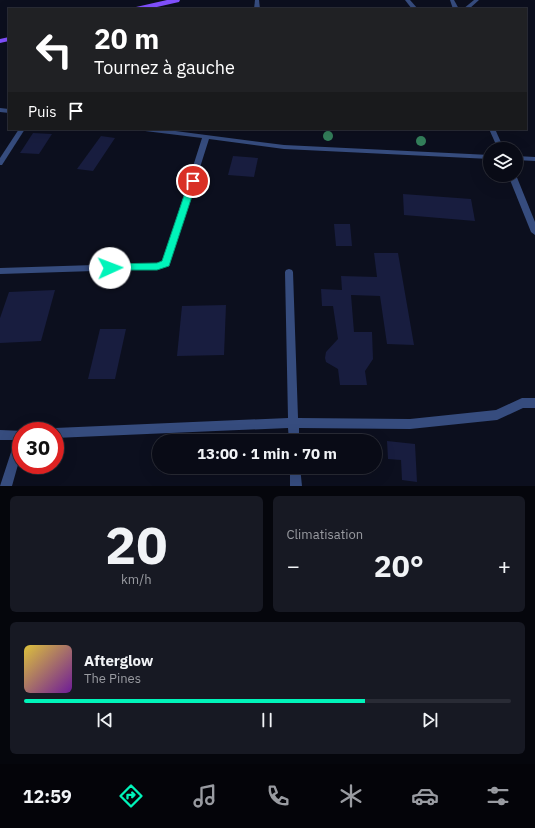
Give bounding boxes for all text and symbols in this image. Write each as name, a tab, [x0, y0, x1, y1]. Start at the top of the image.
text: 20 m	[94, 20, 159, 57]
icon: left	[28, 24, 80, 76]
text: Tournez à gauche	[94, 56, 235, 79]
icon: arrive	[65, 100, 87, 122]
text: Puis	[28, 102, 57, 121]
map controls	[483, 142, 523, 182]
button: layers	[483, 142, 523, 182]
pin	[176, 164, 210, 198]
icon: arrive	[182, 170, 204, 192]
position arrow	[89, 247, 131, 289]
speed limit sign: 30	[12, 422, 64, 474]
text: 13:00 · 1 min · 70 m	[197, 444, 337, 463]
text: 20	[105, 511, 167, 578]
text: Climatisation	[287, 526, 363, 543]
text: 20°	[374, 546, 424, 585]
text: −	[287, 551, 300, 580]
text: +	[498, 551, 511, 580]
text: km/h	[121, 571, 152, 588]
text: Afterglow	[84, 651, 153, 670]
text: The Pines	[84, 670, 141, 687]
icon: previous	[94, 709, 116, 731]
icon: pause	[256, 709, 278, 731]
icon: next	[419, 709, 441, 731]
icon: directions	[117, 782, 145, 810]
icon: music	[191, 782, 219, 810]
icon: phone	[264, 782, 292, 810]
icon: climate	[337, 782, 365, 810]
icon: car	[411, 782, 439, 810]
icon: filters	[484, 782, 512, 810]
text: 12:59	[23, 785, 72, 808]

